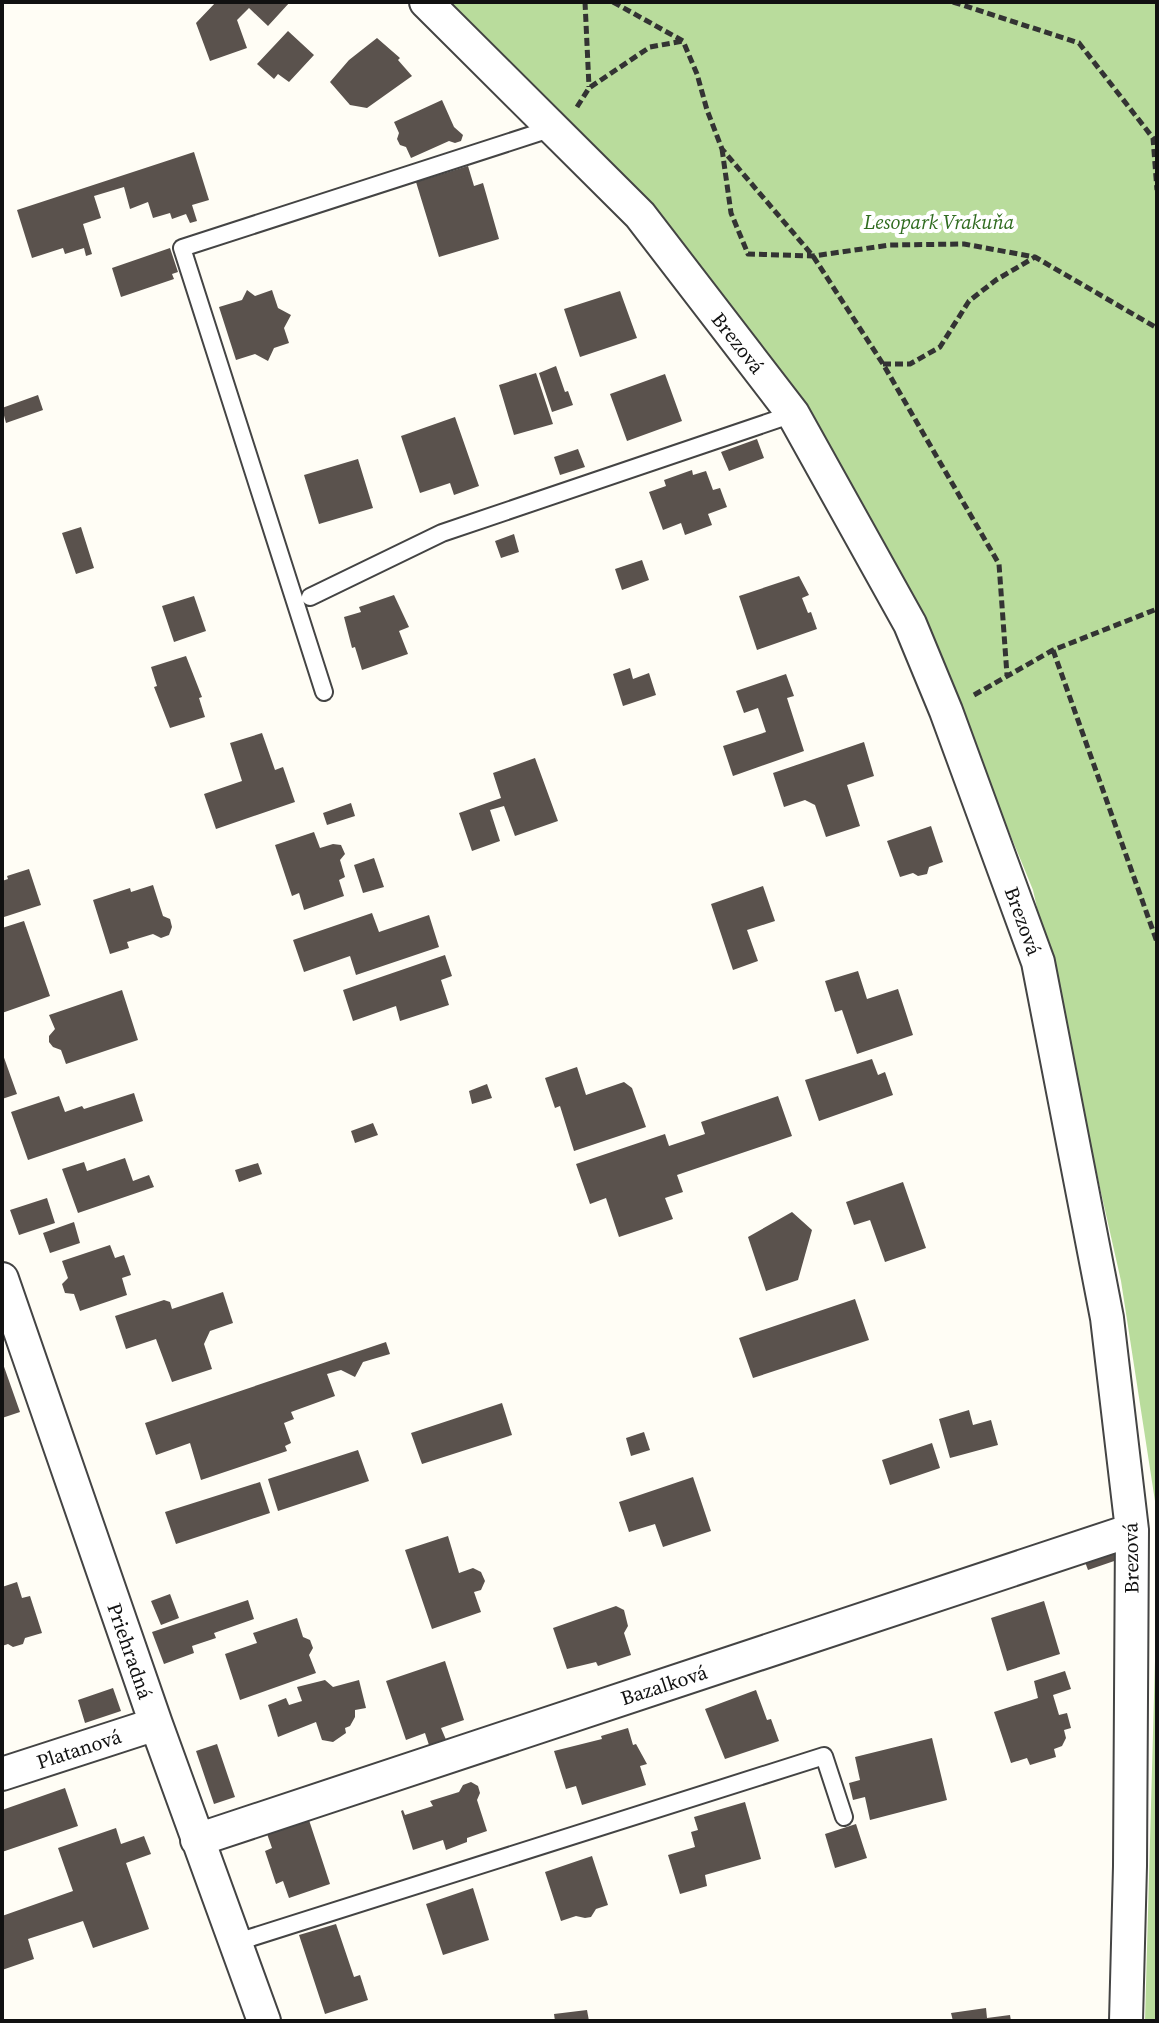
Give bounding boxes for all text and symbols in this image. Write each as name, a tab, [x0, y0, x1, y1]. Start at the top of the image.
park label: Lesopark Vrakuňa	[863, 208, 1015, 236]
street label: Brezová	[705, 306, 771, 380]
street label: Brezová	[998, 883, 1049, 960]
street label: Brezová	[1116, 1521, 1146, 1594]
street label: Priehradná	[100, 1599, 160, 1704]
street label: Bazalková	[617, 1658, 712, 1712]
street label: Platanová	[33, 1722, 126, 1776]

